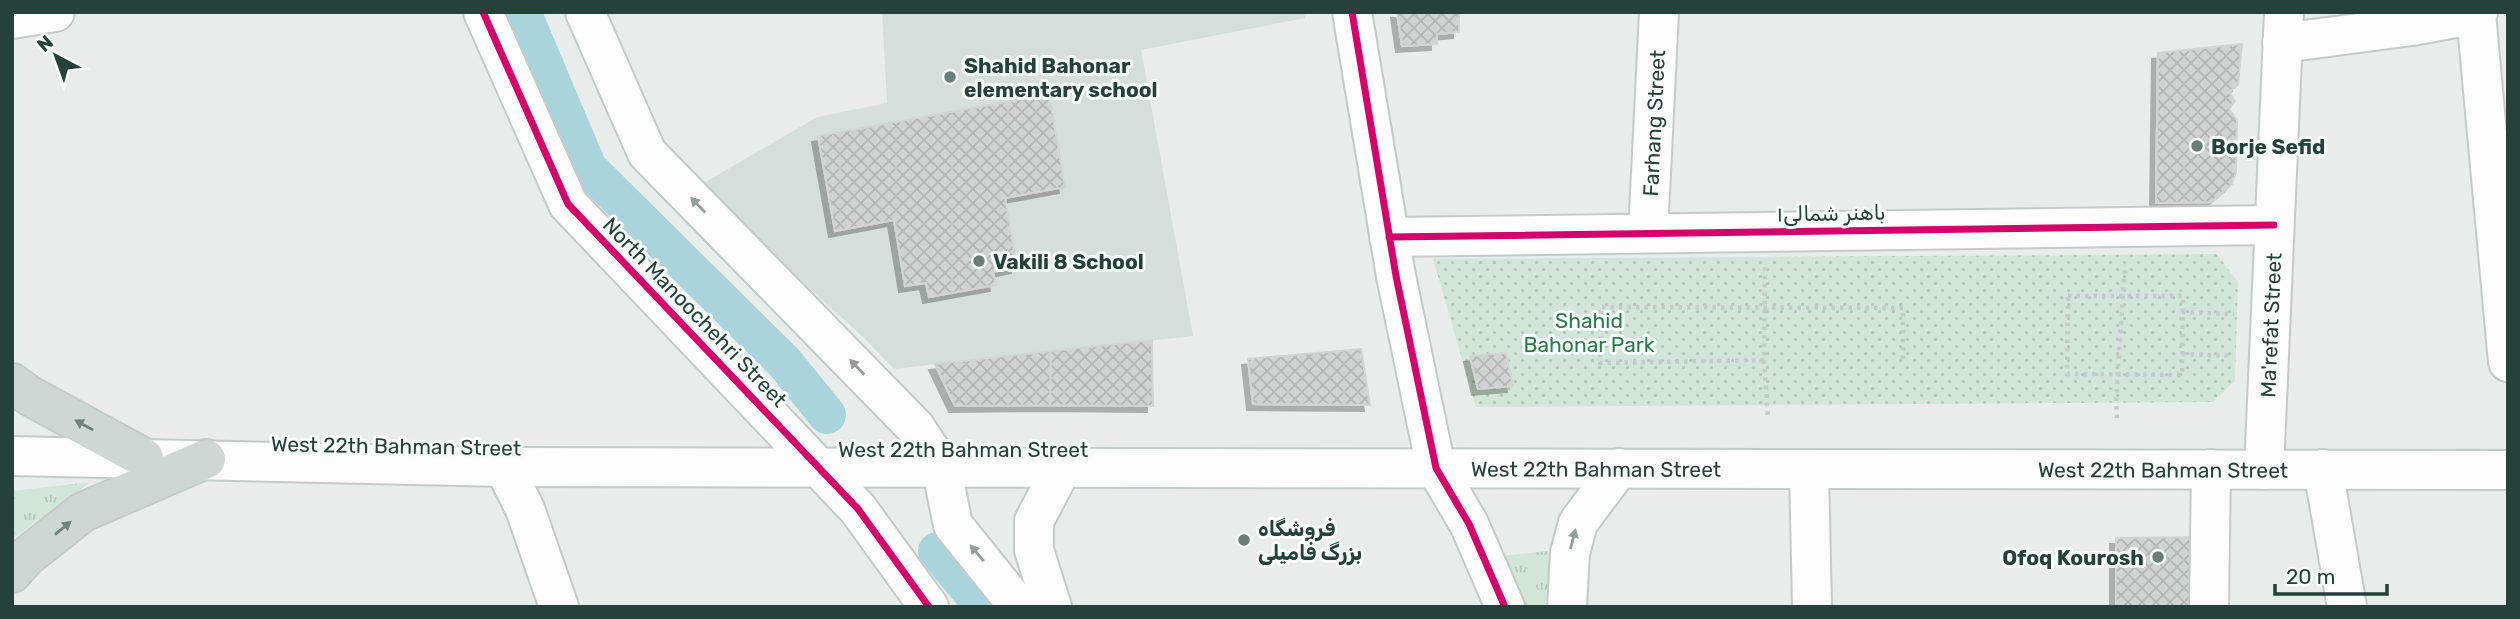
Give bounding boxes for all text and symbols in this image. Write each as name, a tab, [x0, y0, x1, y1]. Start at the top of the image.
north arrow	[21, 21, 91, 91]
text: N	[32, 30, 58, 57]
street label: Farhang Street	[1637, 49, 1670, 197]
place label: Shahid Bahonar elementary school	[964, 53, 1158, 102]
marker: Shahid Bahonar elementary school	[942, 69, 958, 85]
place label: Borje Sefid	[2211, 134, 2325, 159]
marker: Borje Sefid	[2189, 138, 2205, 154]
one-way arrow	[690, 196, 707, 213]
street label: باهنر شمالی۱	[1776, 200, 1886, 226]
street label: North Manoochehri Street	[598, 212, 792, 412]
place label: Vakili 8 School	[993, 249, 1144, 274]
street label: Ma'refat Street	[2255, 252, 2286, 398]
marker: Vakili 8 School	[971, 253, 987, 269]
park label: Shahid Bahonar Park	[1523, 308, 1655, 357]
one-way arrow	[849, 360, 866, 376]
one-way arrow	[74, 420, 94, 432]
street label: West 22th Bahman Street	[271, 431, 521, 461]
street label: West 22th Bahman Street	[838, 437, 1088, 462]
street label: West 22th Bahman Street	[1471, 456, 1721, 481]
street label: West 22th Bahman Street	[2038, 457, 2288, 482]
place label: فروشگاه بزرگ فامیلی	[1258, 516, 1362, 566]
one-way arrow	[53, 520, 71, 535]
one-way arrow	[1568, 528, 1579, 550]
marker: فروشگاه بزرگ فامیلی	[1236, 532, 1252, 548]
one-way arrow	[970, 545, 985, 562]
place label: Ofoq Kourosh	[2002, 545, 2144, 570]
marker: Ofoq Kourosh	[2150, 549, 2166, 565]
scale bar	[2275, 552, 2387, 596]
text: 20 m	[2286, 564, 2335, 589]

